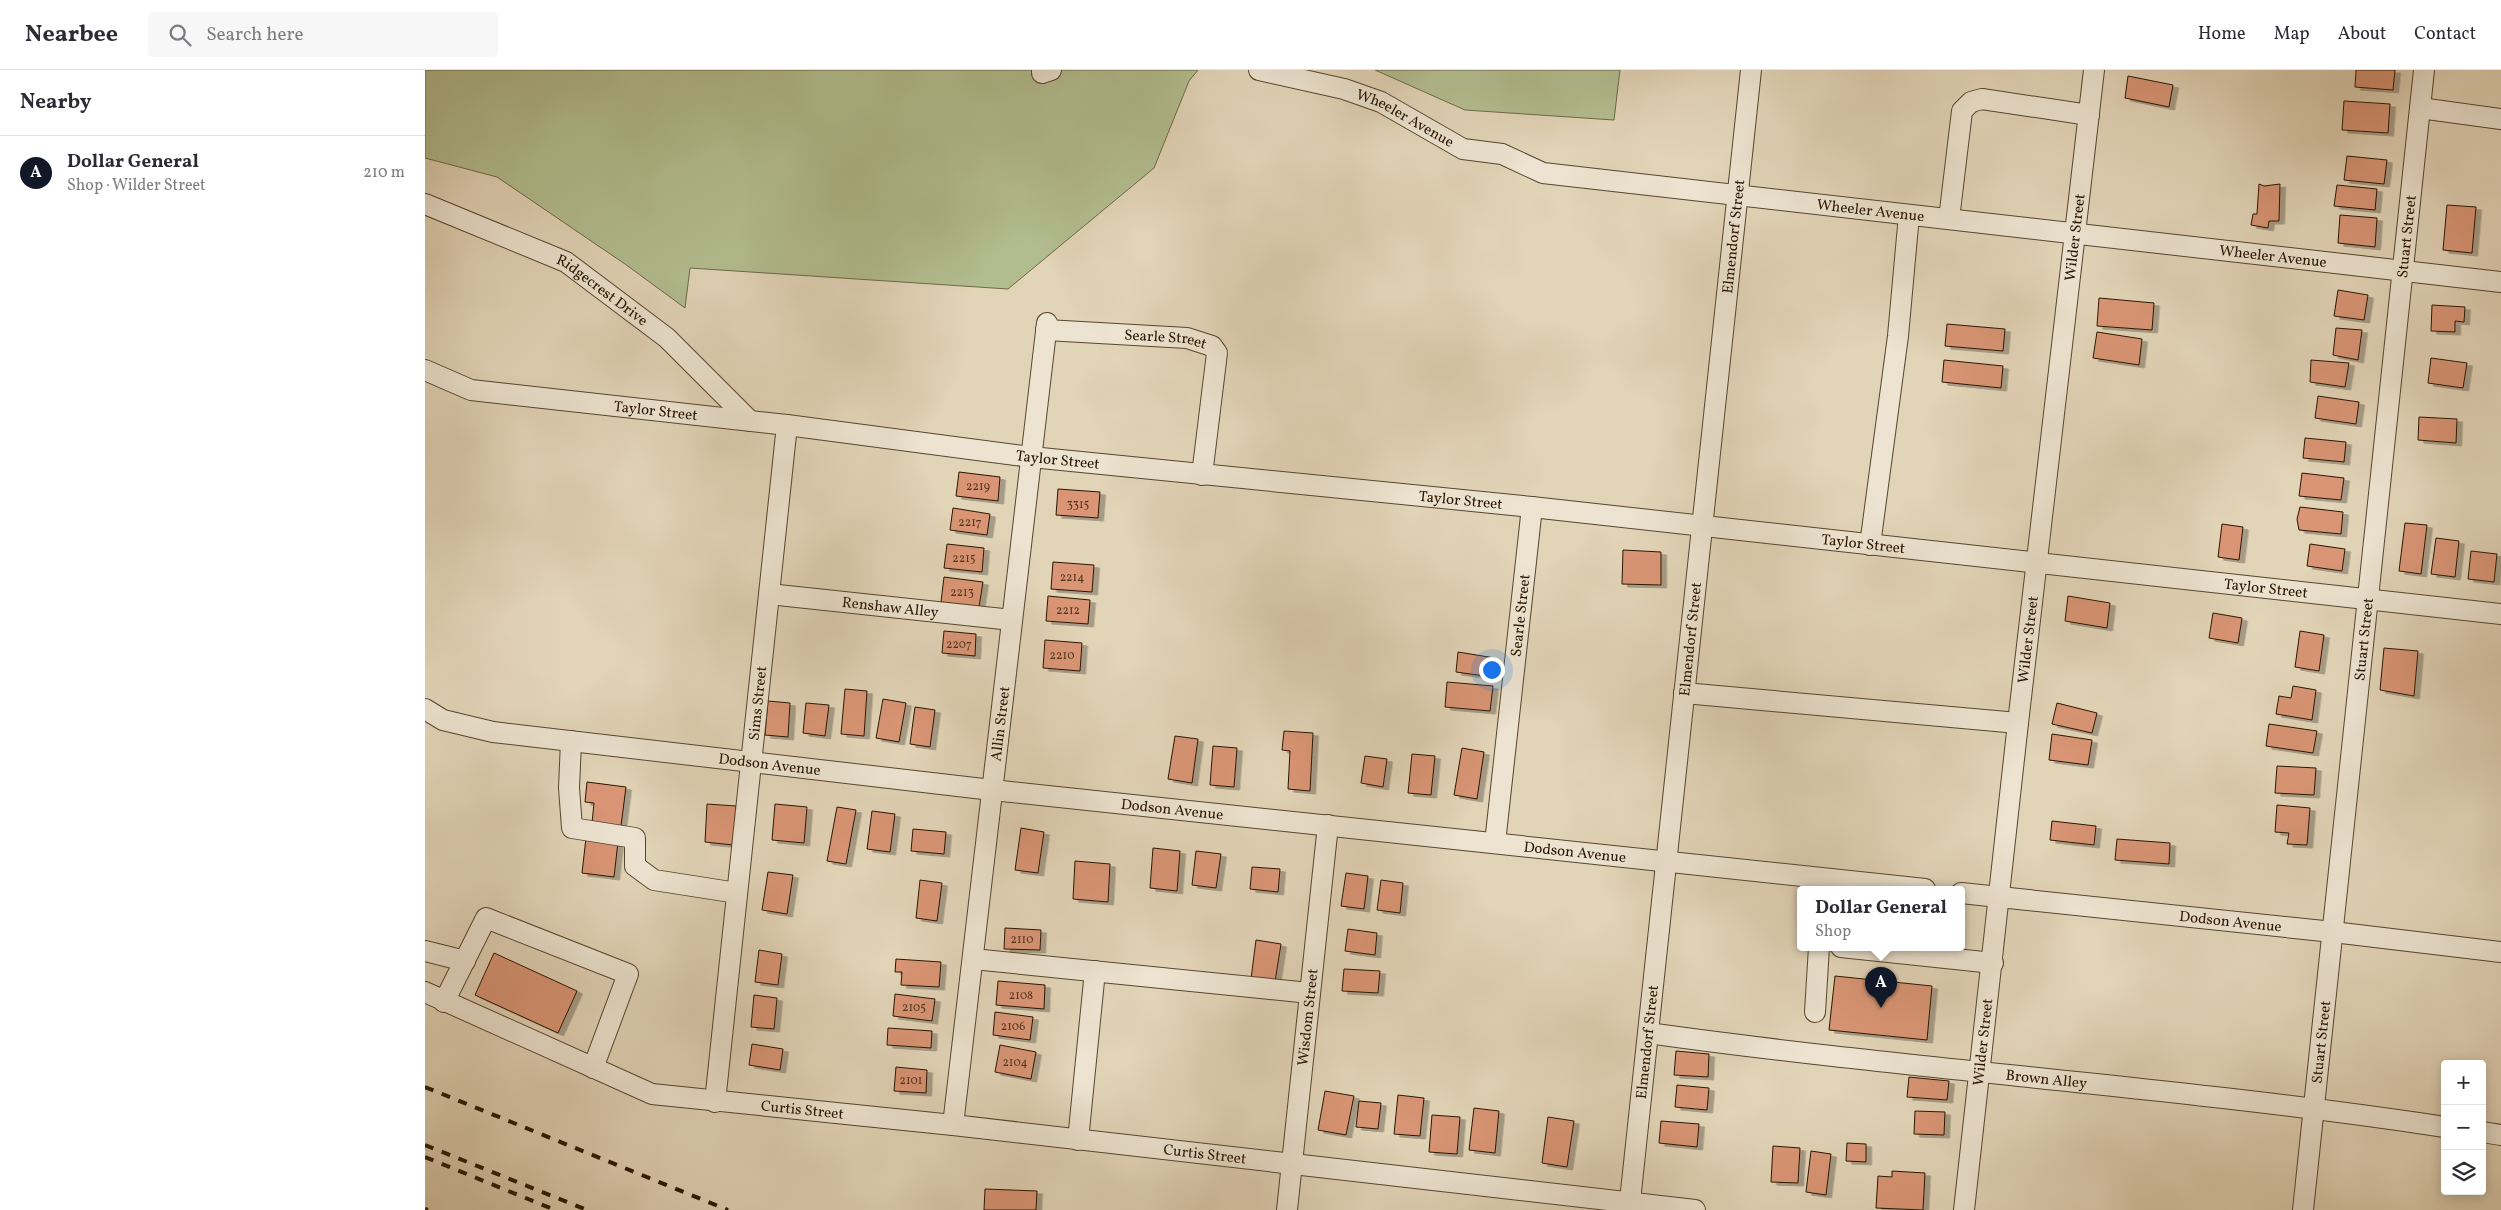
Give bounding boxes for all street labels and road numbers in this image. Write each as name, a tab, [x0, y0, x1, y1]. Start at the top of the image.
street label: Wheeler Avenue	[1353, 85, 1457, 154]
street label: Elmendorf Street	[1718, 179, 1751, 295]
street label: Wilder Street	[2061, 193, 2092, 282]
street label: Stuart Street	[2393, 194, 2423, 279]
street label: Wheeler Avenue	[1815, 195, 1925, 228]
street label: Wheeler Avenue	[2218, 241, 2328, 274]
street label: Ridgecrest Drive	[553, 250, 652, 332]
street label: Searle Street	[1124, 325, 1209, 356]
street label: Taylor Street	[613, 397, 699, 427]
street label: Taylor Street	[1014, 446, 1100, 476]
street label: Taylor Street	[1418, 487, 1503, 516]
street label: Taylor Street	[1820, 530, 1906, 560]
street label: Searle Street	[1507, 573, 1537, 658]
street label: Taylor Street	[2223, 574, 2309, 605]
street label: Elmendorf Street	[1675, 581, 1708, 698]
street label: Renshaw Alley	[841, 593, 940, 624]
street label: Wilder Street	[2014, 595, 2045, 685]
street label: Stuart Street	[2350, 597, 2380, 682]
street label: Sims Street	[744, 665, 773, 742]
street label: Allin Street	[987, 685, 1016, 763]
street label: Dodson Avenue	[717, 749, 822, 782]
street label: Dodson Avenue	[1120, 795, 1224, 826]
street label: Dodson Avenue	[1522, 837, 1627, 869]
street label: Dodson Avenue	[2178, 907, 2283, 939]
street label: Wisdom Street	[1293, 968, 1325, 1067]
street label: Elmendorf Street	[1632, 984, 1665, 1100]
street label: Wilder Street	[1969, 997, 1999, 1087]
street label: Stuart Street	[2307, 1000, 2337, 1085]
street label: Brown Alley	[2004, 1066, 2088, 1095]
street label: Curtis Street	[760, 1096, 845, 1126]
street label: Curtis Street	[1162, 1140, 1247, 1171]

